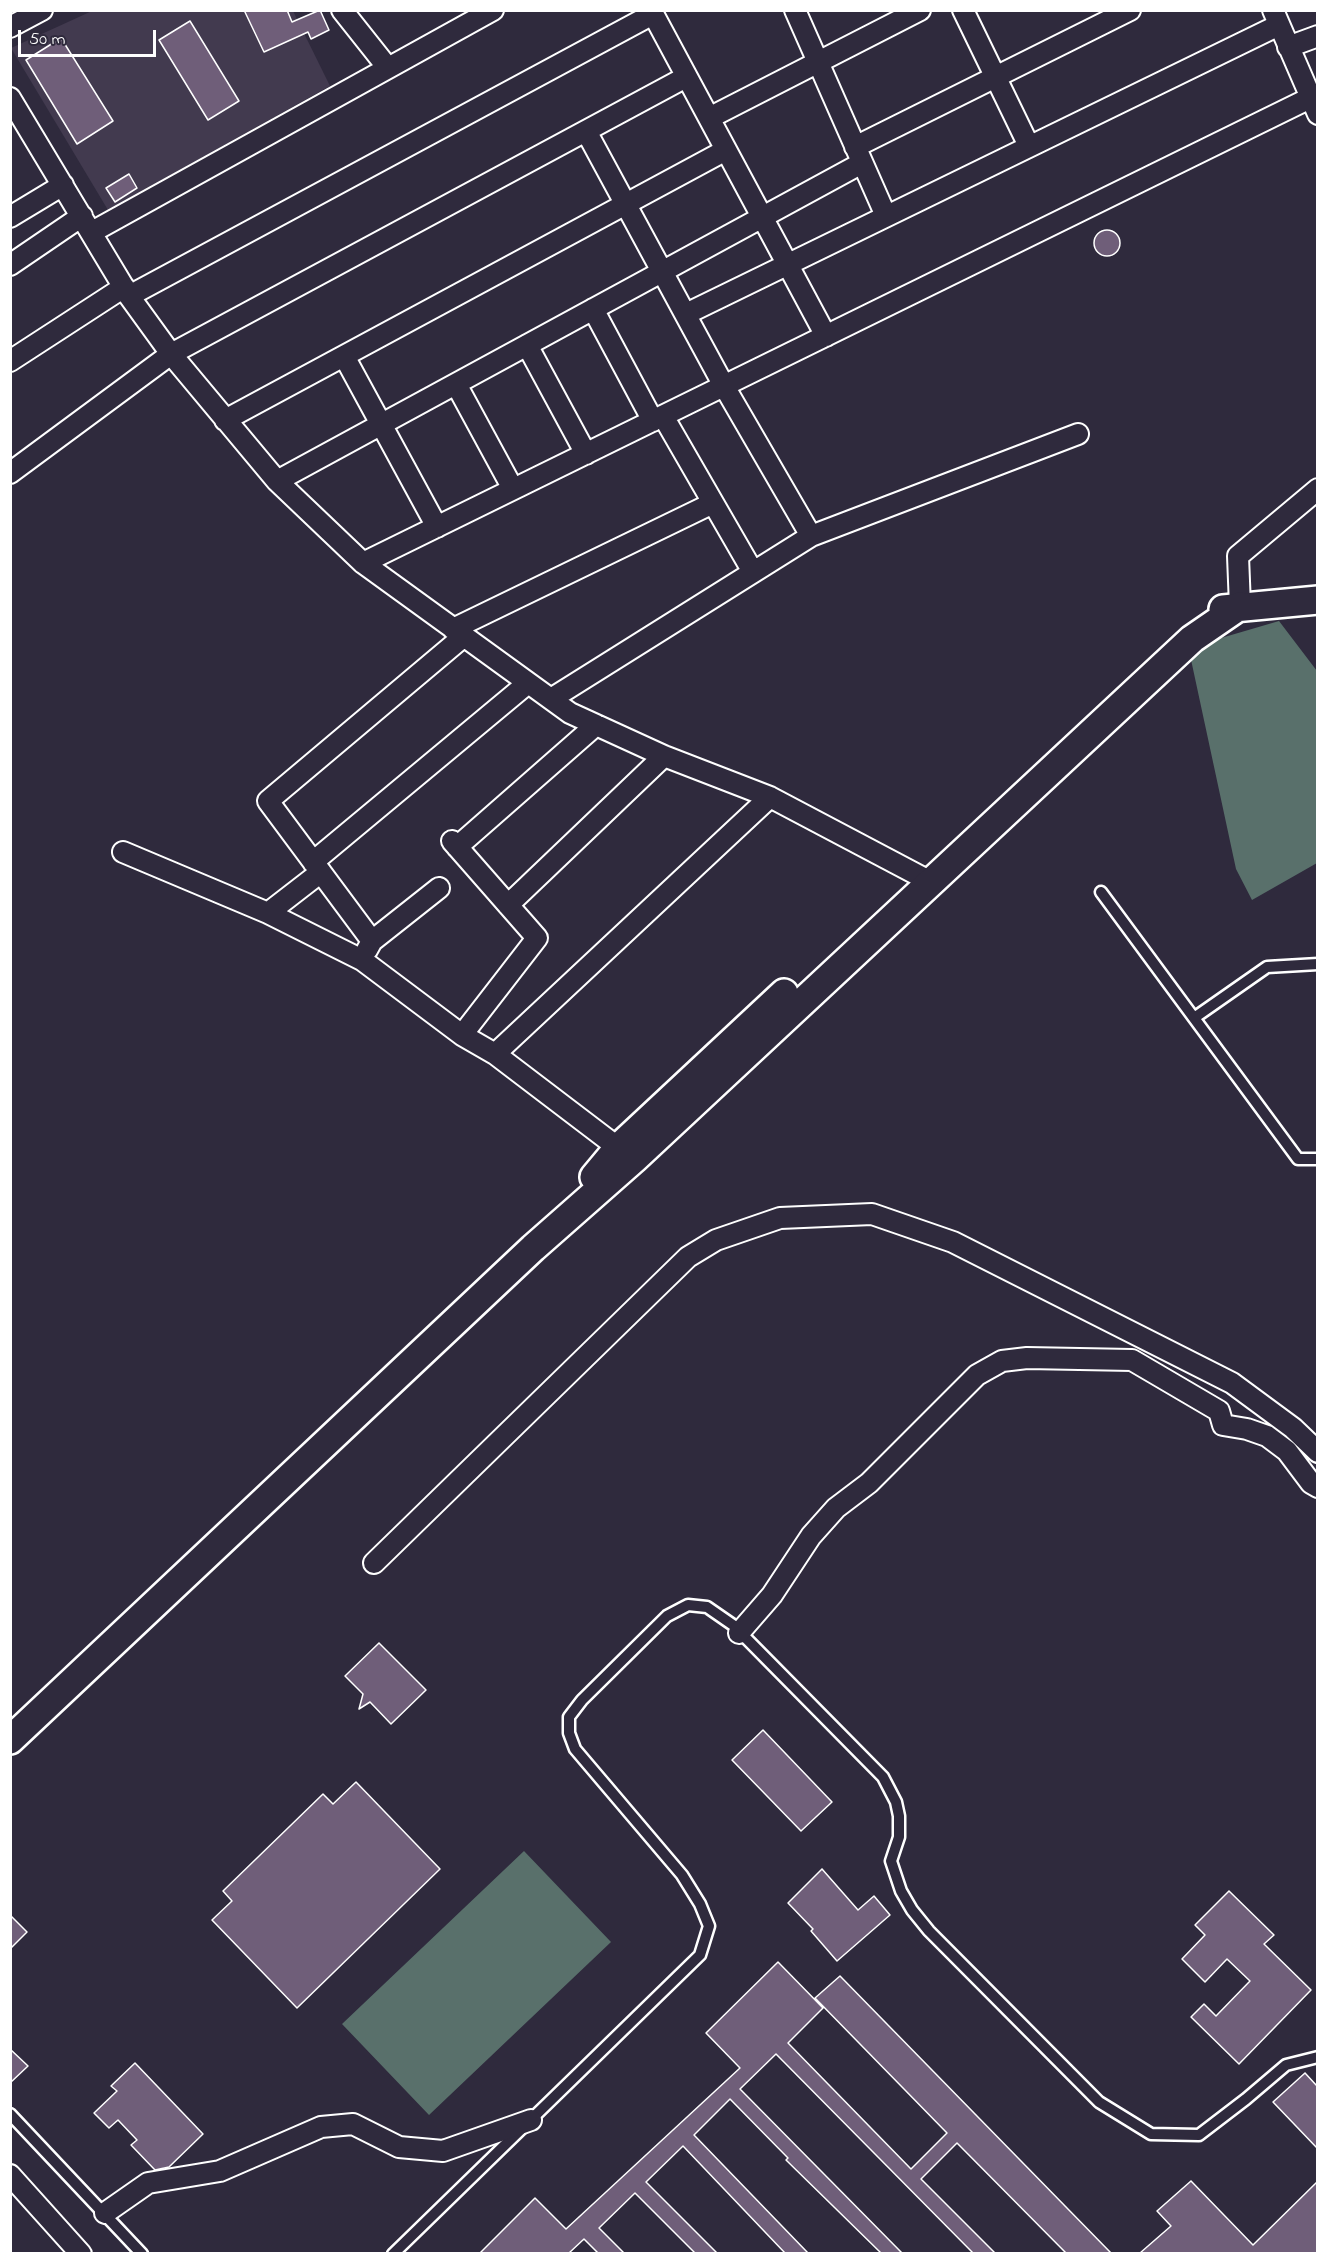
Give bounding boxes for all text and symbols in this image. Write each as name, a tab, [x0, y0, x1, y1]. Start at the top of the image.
scale bar	[21, 18, 159, 56]
text: 50 m	[29, 27, 66, 53]

